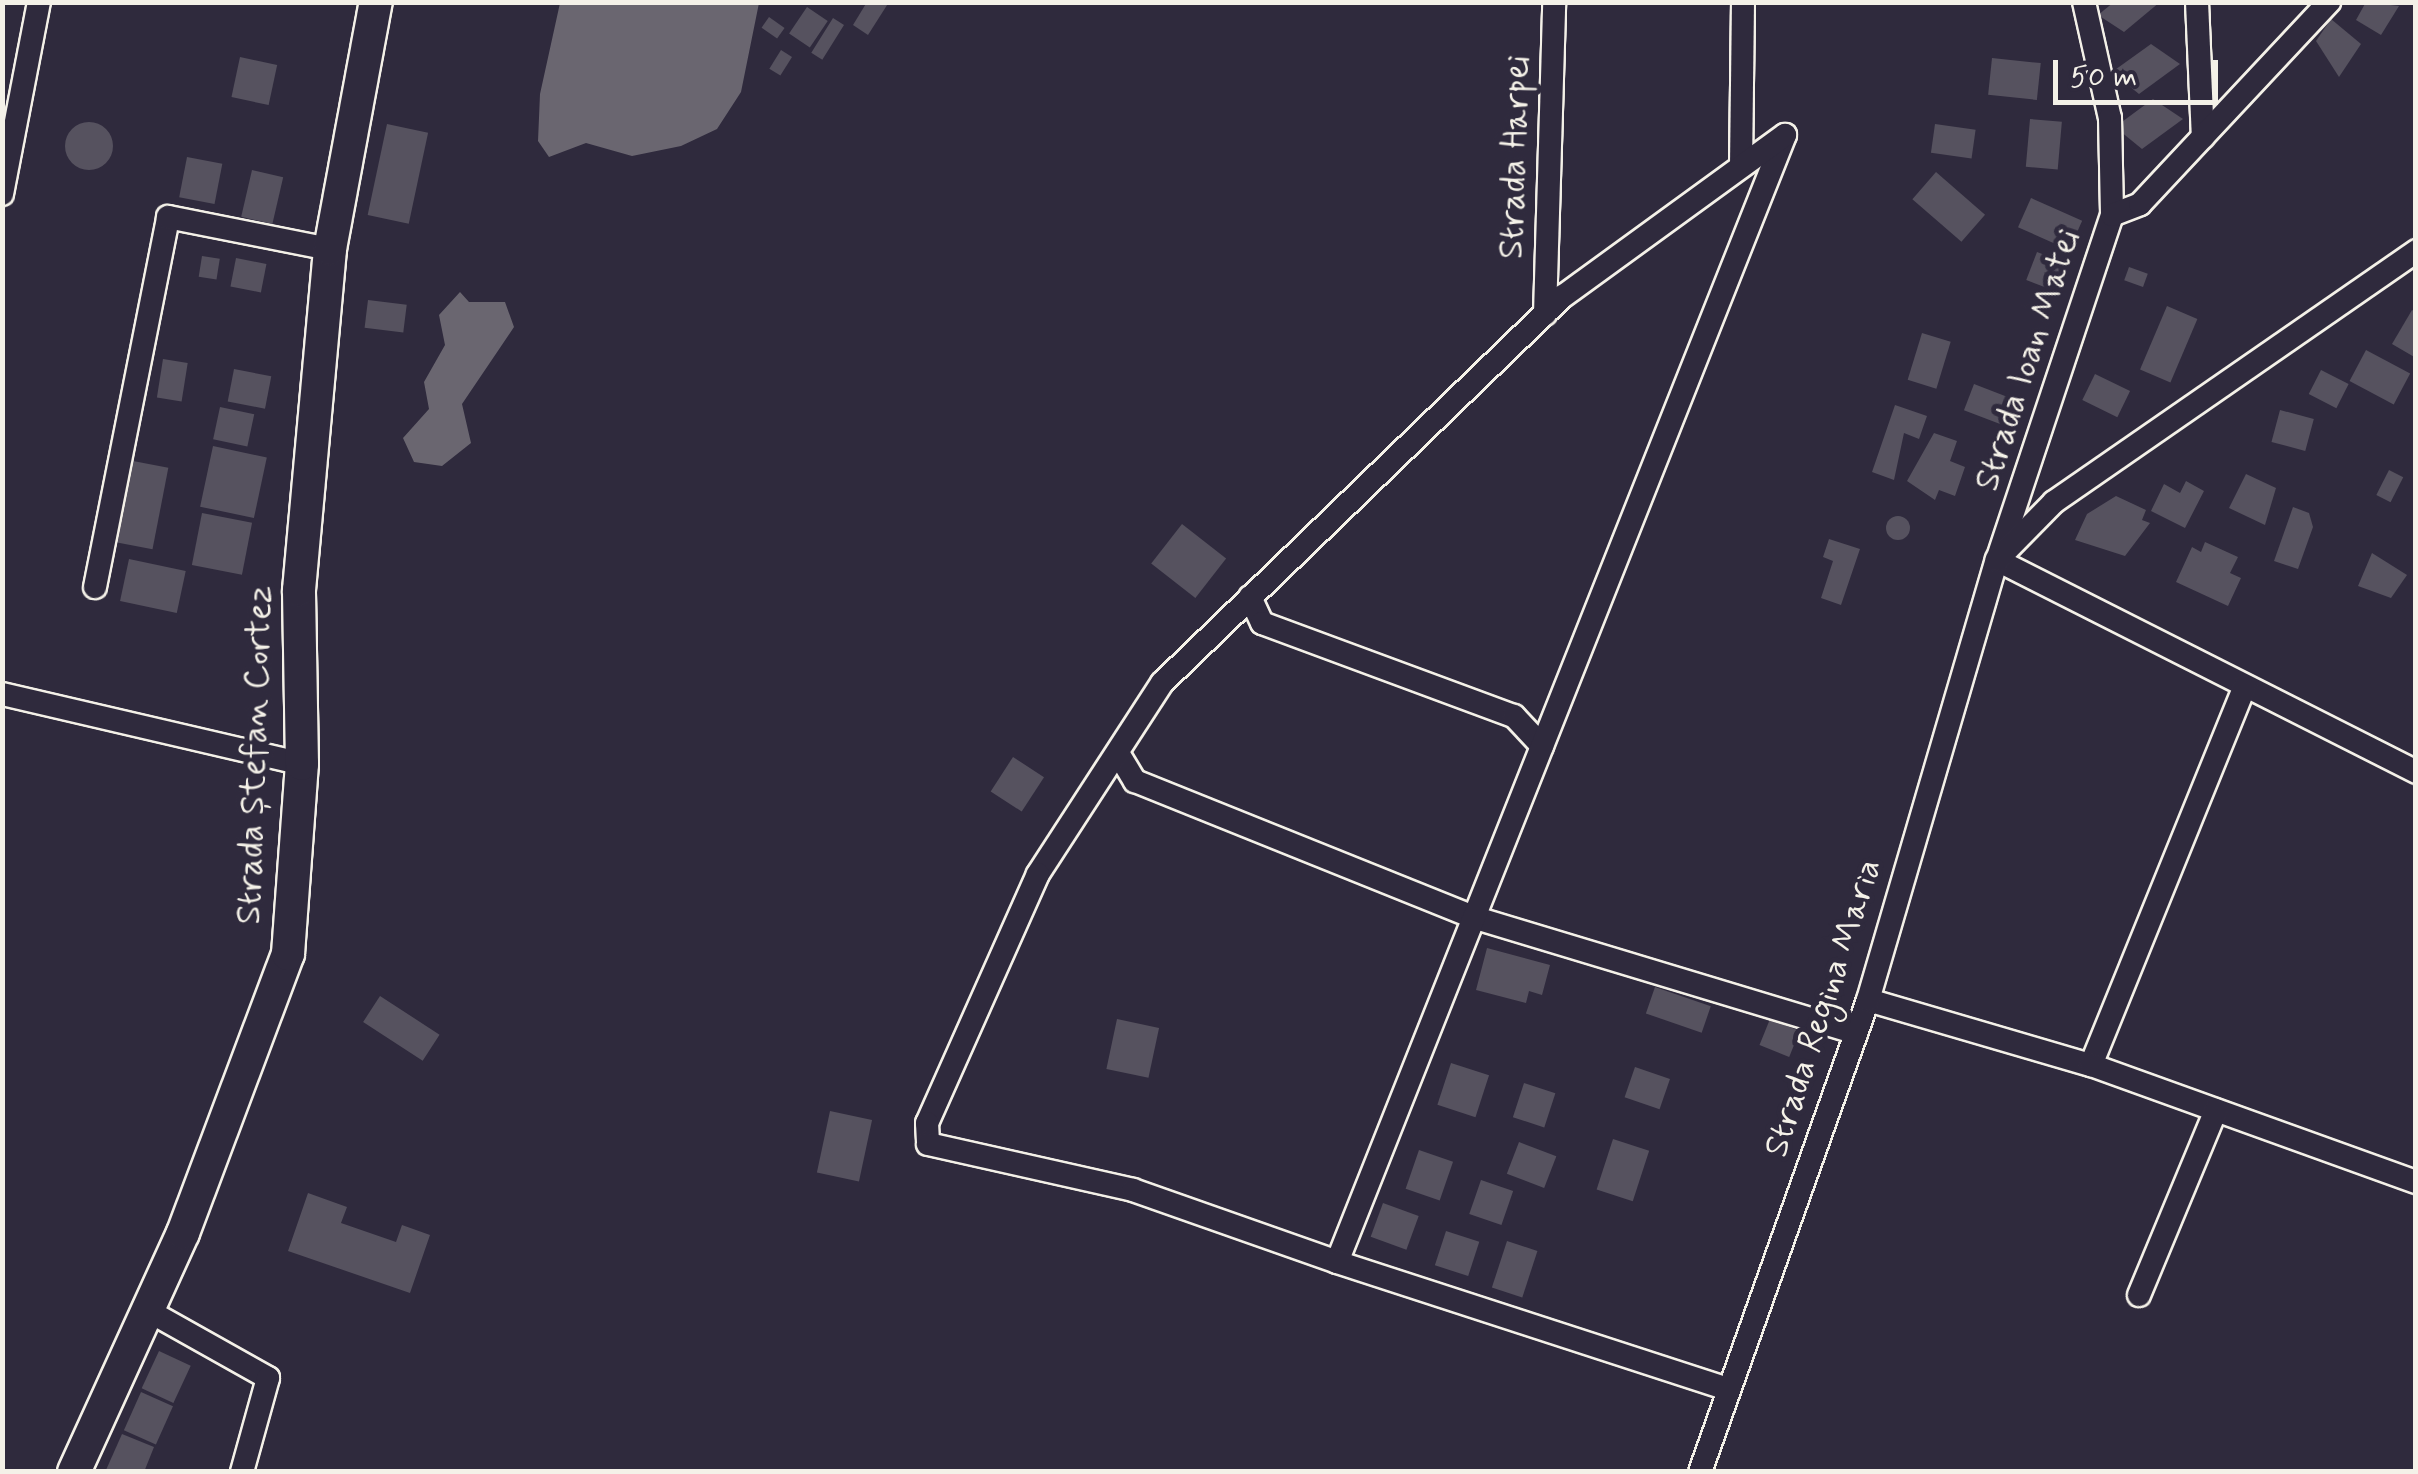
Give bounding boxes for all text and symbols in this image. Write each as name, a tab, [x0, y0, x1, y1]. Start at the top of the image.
scale bar	[2058, 40, 2223, 102]
street label: Strada Harpei	[1490, 55, 1540, 259]
text: 50 m	[2070, 58, 2137, 97]
street label: Strada Ioan Matei	[1966, 223, 2090, 497]
street label: Strada Ștefan Cortez	[228, 585, 282, 925]
street label: Strada Regina Maria	[1753, 849, 1893, 1167]

